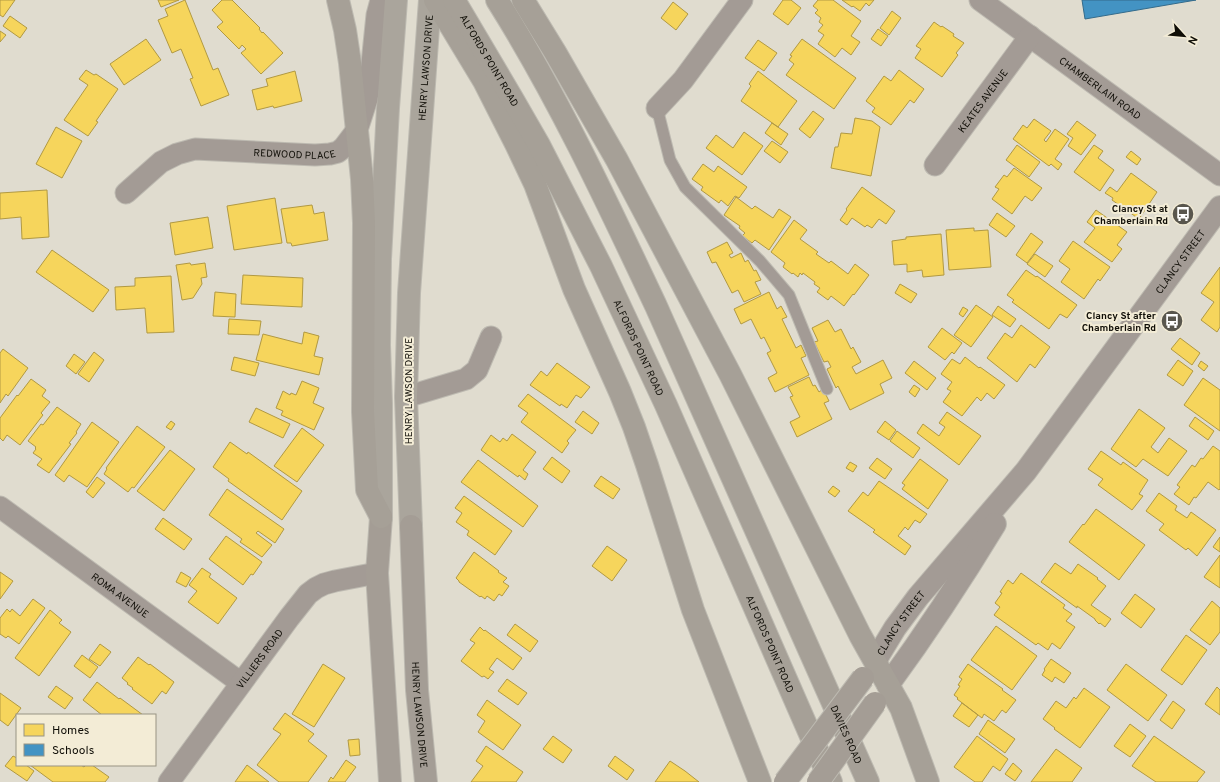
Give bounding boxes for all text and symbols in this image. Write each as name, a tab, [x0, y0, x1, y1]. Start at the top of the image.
street label: ALFORDS POINT ROAD	[456, 12, 521, 110]
street label: HENRY LAWSON DRIVE	[416, 14, 437, 121]
north arrow	[1164, 16, 1204, 56]
text: N	[1184, 33, 1200, 47]
street label: CHAMBERLAIN ROAD	[1056, 55, 1143, 123]
street label: KEATES AVENUE	[956, 67, 1011, 136]
street label: REDWOOD PLACE	[253, 147, 337, 163]
bus stop icon: Clancy St at Chamberlain Rd	[1170, 201, 1196, 227]
place label: Clancy St at Chamberlain Rd	[1094, 203, 1168, 228]
street label: CLANCY STREET	[1153, 228, 1209, 297]
street label: ALFORDS POINT ROAD	[610, 298, 666, 399]
bus stop icon: Clancy St after Chamberlain Rd	[1159, 308, 1185, 334]
place label: Clancy St after Chamberlain Rd	[1082, 310, 1157, 335]
street label: HENRY LAWSON DRIVE	[403, 338, 416, 444]
street label: ROMA AVENUE	[88, 571, 151, 621]
street label: CLANCY STREET	[875, 588, 929, 659]
street label: ALFORDS POINT ROAD	[742, 594, 796, 695]
street label: VILLIERS ROAD	[234, 627, 287, 692]
street label: HENRY LAWSON DRIVE	[408, 661, 430, 769]
street label: DAVIES ROAD	[827, 704, 864, 766]
legend	[16, 714, 156, 766]
text: Homes	[52, 723, 89, 739]
text: Schools	[52, 743, 94, 759]

